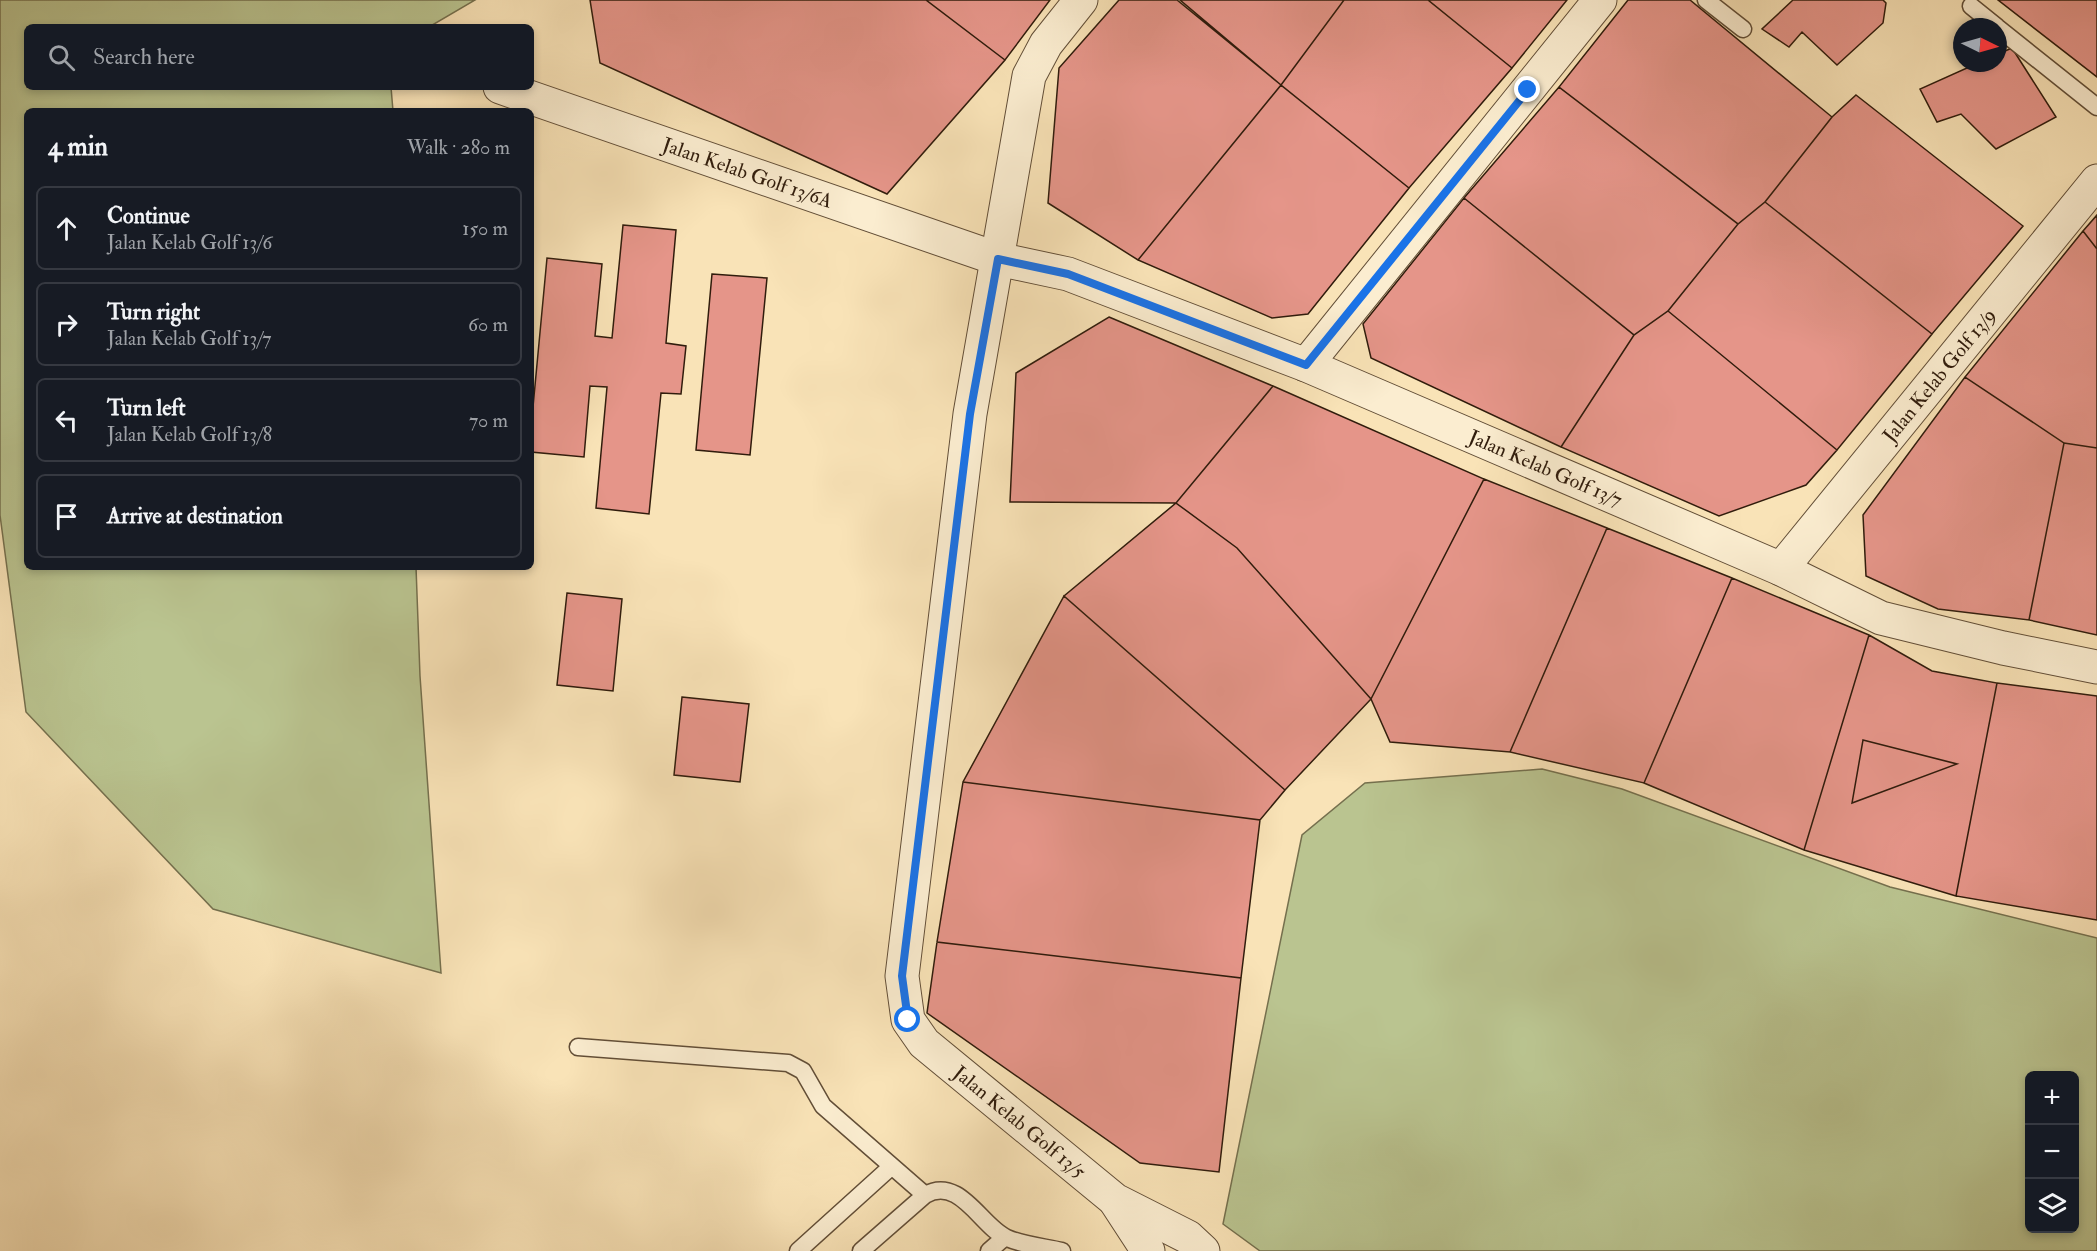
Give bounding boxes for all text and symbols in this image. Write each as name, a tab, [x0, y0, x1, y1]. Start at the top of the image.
north arrow	[1953, 18, 2007, 72]
search box	[24, 24, 534, 90]
icon: search	[45, 41, 78, 74]
text: Search here	[93, 43, 195, 71]
route end	[1514, 76, 1540, 102]
text: 4 min	[48, 131, 108, 163]
street label: Jalan Kelab Golf 13/6A	[658, 131, 836, 214]
text: Walk · 280 m	[407, 135, 510, 160]
text: Continue	[107, 202, 190, 230]
icon: ahead	[50, 212, 83, 245]
text: 150 m	[462, 216, 508, 241]
text: Jalan Kelab Golf 13/6	[107, 230, 272, 255]
text: Turn right	[107, 298, 200, 326]
street label: Jalan Kelab Golf 13/9	[1876, 303, 2001, 448]
icon: right	[50, 308, 83, 341]
text: 60 m	[468, 312, 508, 337]
text: Jalan Kelab Golf 13/7	[107, 326, 272, 351]
text: Turn left	[107, 394, 186, 422]
icon: left	[50, 404, 83, 437]
text: 70 m	[469, 408, 508, 433]
text: Jalan Kelab Golf 13/8	[107, 422, 272, 447]
street label: Jalan Kelab Golf 13/7	[1464, 424, 1626, 512]
icon: arrive	[50, 500, 83, 533]
text: Arrive at destination	[107, 502, 283, 530]
route start	[894, 1006, 920, 1032]
street label: Jalan Kelab Golf 13/5	[948, 1059, 1091, 1184]
map controls	[2025, 1071, 2079, 1233]
button: +	[2025, 1071, 2079, 1125]
button: −	[2025, 1125, 2079, 1179]
button: layers	[2025, 1179, 2079, 1233]

